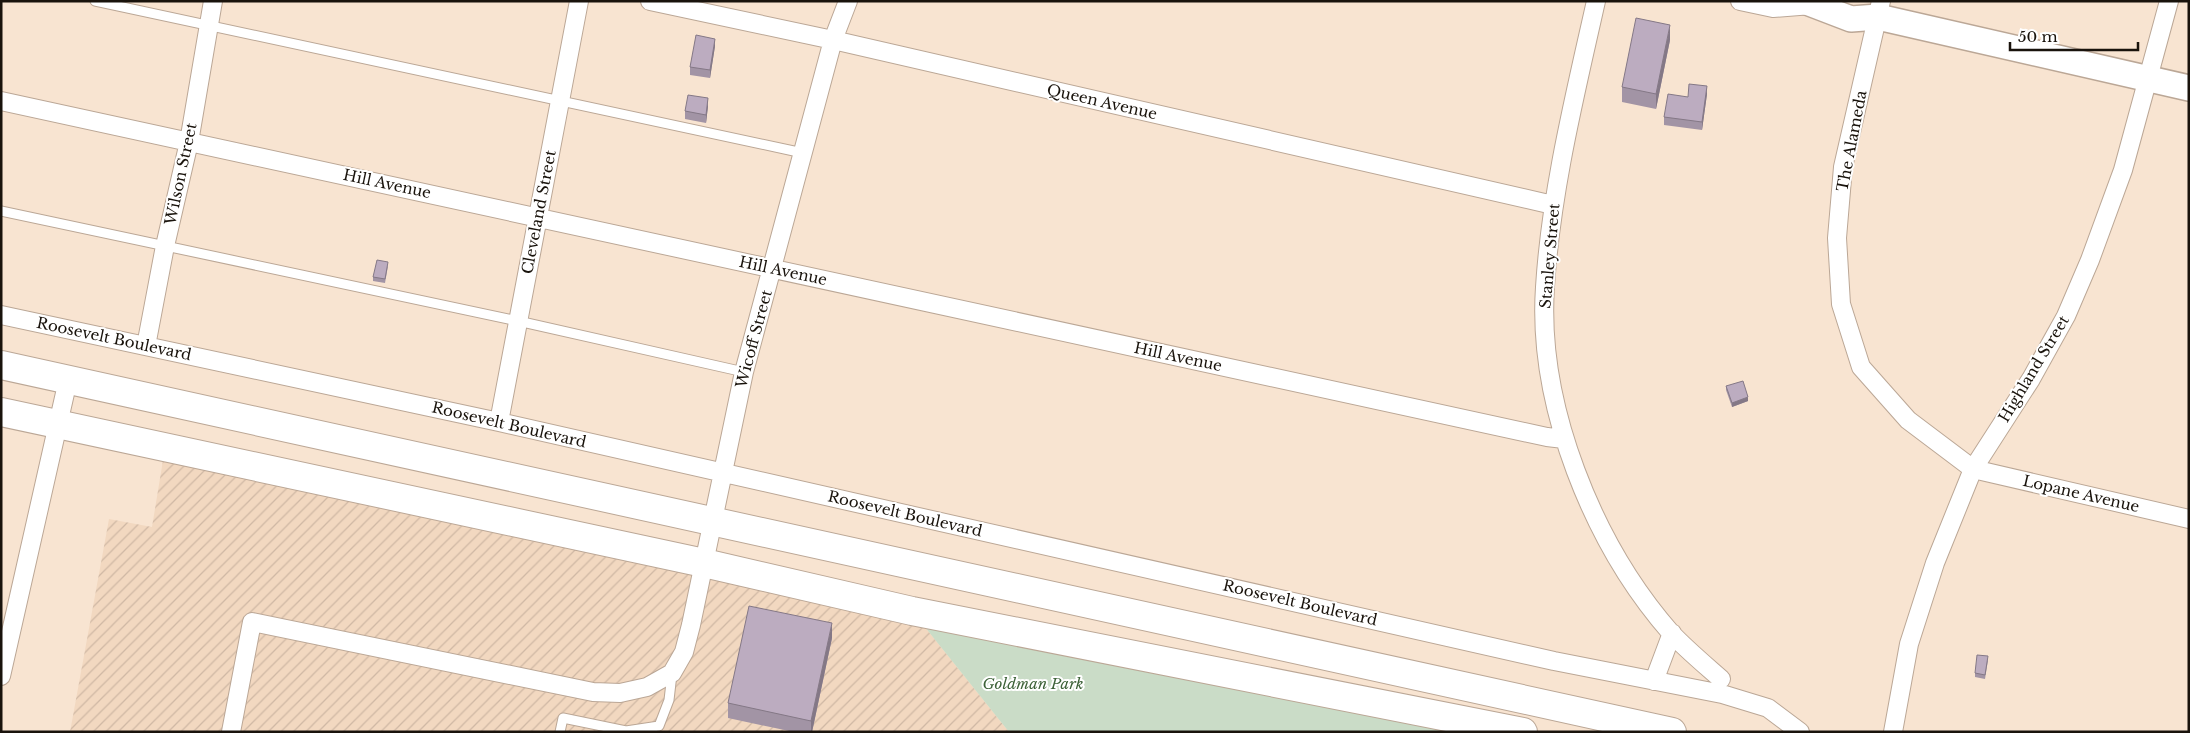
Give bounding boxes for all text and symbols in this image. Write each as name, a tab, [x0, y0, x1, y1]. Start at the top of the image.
scale bar	[2010, 20, 2138, 52]
text: 50 m	[2018, 27, 2058, 46]
street label: Queen Avenue	[1045, 80, 1159, 123]
street label: The Alameda	[1832, 88, 1871, 193]
street label: Wilson Street	[160, 121, 201, 228]
street label: Cleveland Street	[517, 148, 560, 275]
street label: Hill Avenue	[341, 165, 433, 202]
street label: Stanley Street	[1535, 202, 1564, 309]
street label: Hill Avenue	[737, 252, 829, 289]
street label: Wicoff Street	[731, 287, 776, 391]
street label: Highland Street	[1994, 312, 2073, 426]
street label: Roosevelt Boulevard	[35, 313, 193, 364]
street label: Hill Avenue	[1132, 338, 1224, 375]
street label: Roosevelt Boulevard	[430, 398, 588, 452]
street label: Lopane Avenue	[2021, 471, 2141, 516]
street label: Roosevelt Boulevard	[826, 487, 984, 541]
street label: Roosevelt Boulevard	[1221, 576, 1379, 630]
park label: Goldman Park	[982, 674, 1084, 693]

